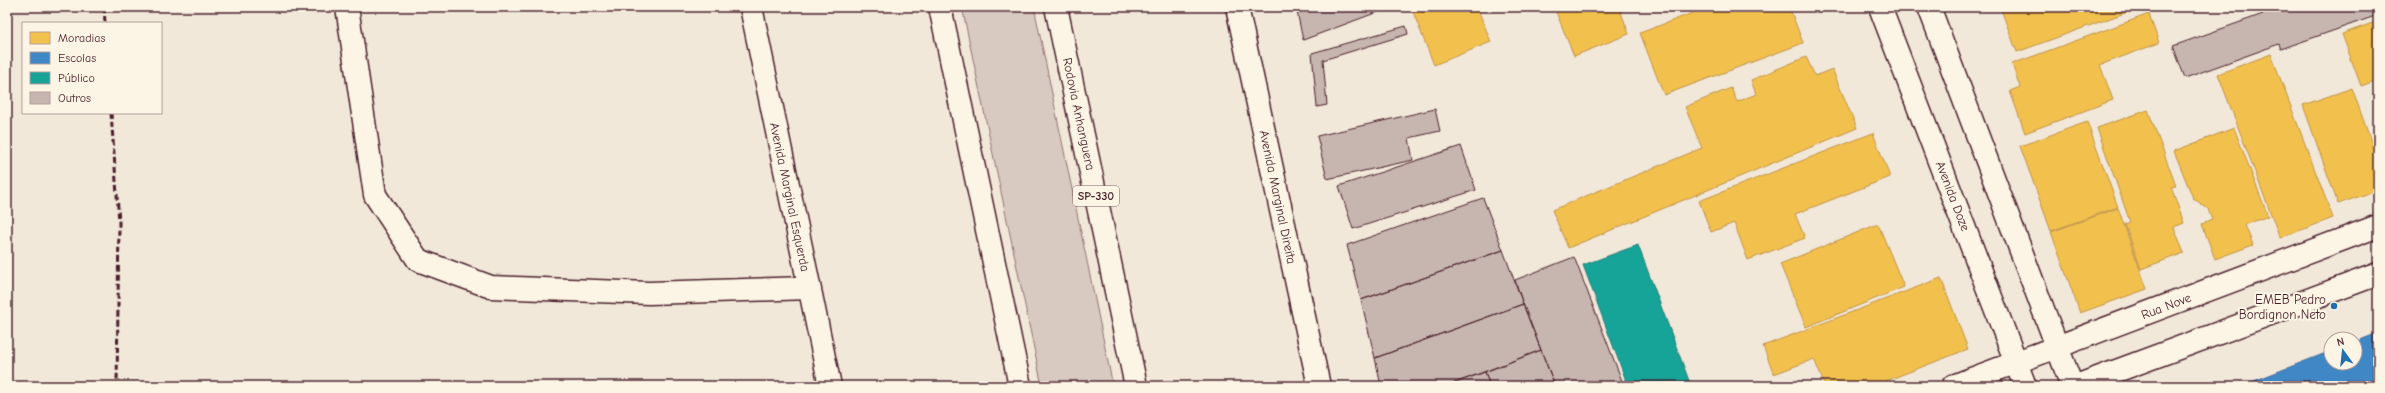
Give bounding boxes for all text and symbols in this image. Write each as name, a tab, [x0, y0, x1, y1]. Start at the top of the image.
legend	[22, 22, 162, 114]
text: Moradias	[58, 31, 105, 45]
text: Escolas	[58, 51, 96, 65]
street label: Rodovia Anhanguera	[1060, 56, 1098, 172]
text: Público	[58, 71, 95, 85]
text: Outros	[58, 91, 91, 105]
street label: Avenida Marginal Esquerda	[767, 121, 813, 273]
street label: Avenida Marginal Direita	[1257, 129, 1299, 265]
street label: Avenida Doze	[1933, 159, 1973, 234]
road number: SP-330	[1073, 186, 1119, 206]
street label: Rua Nove	[2139, 289, 2194, 322]
place label: EMEB Pedro Bordignon Neto	[2239, 292, 2326, 322]
marker: EMEB Pedro Bordignon Neto	[2329, 301, 2339, 311]
north arrow	[2323, 331, 2363, 371]
text: N	[2335, 335, 2346, 349]

